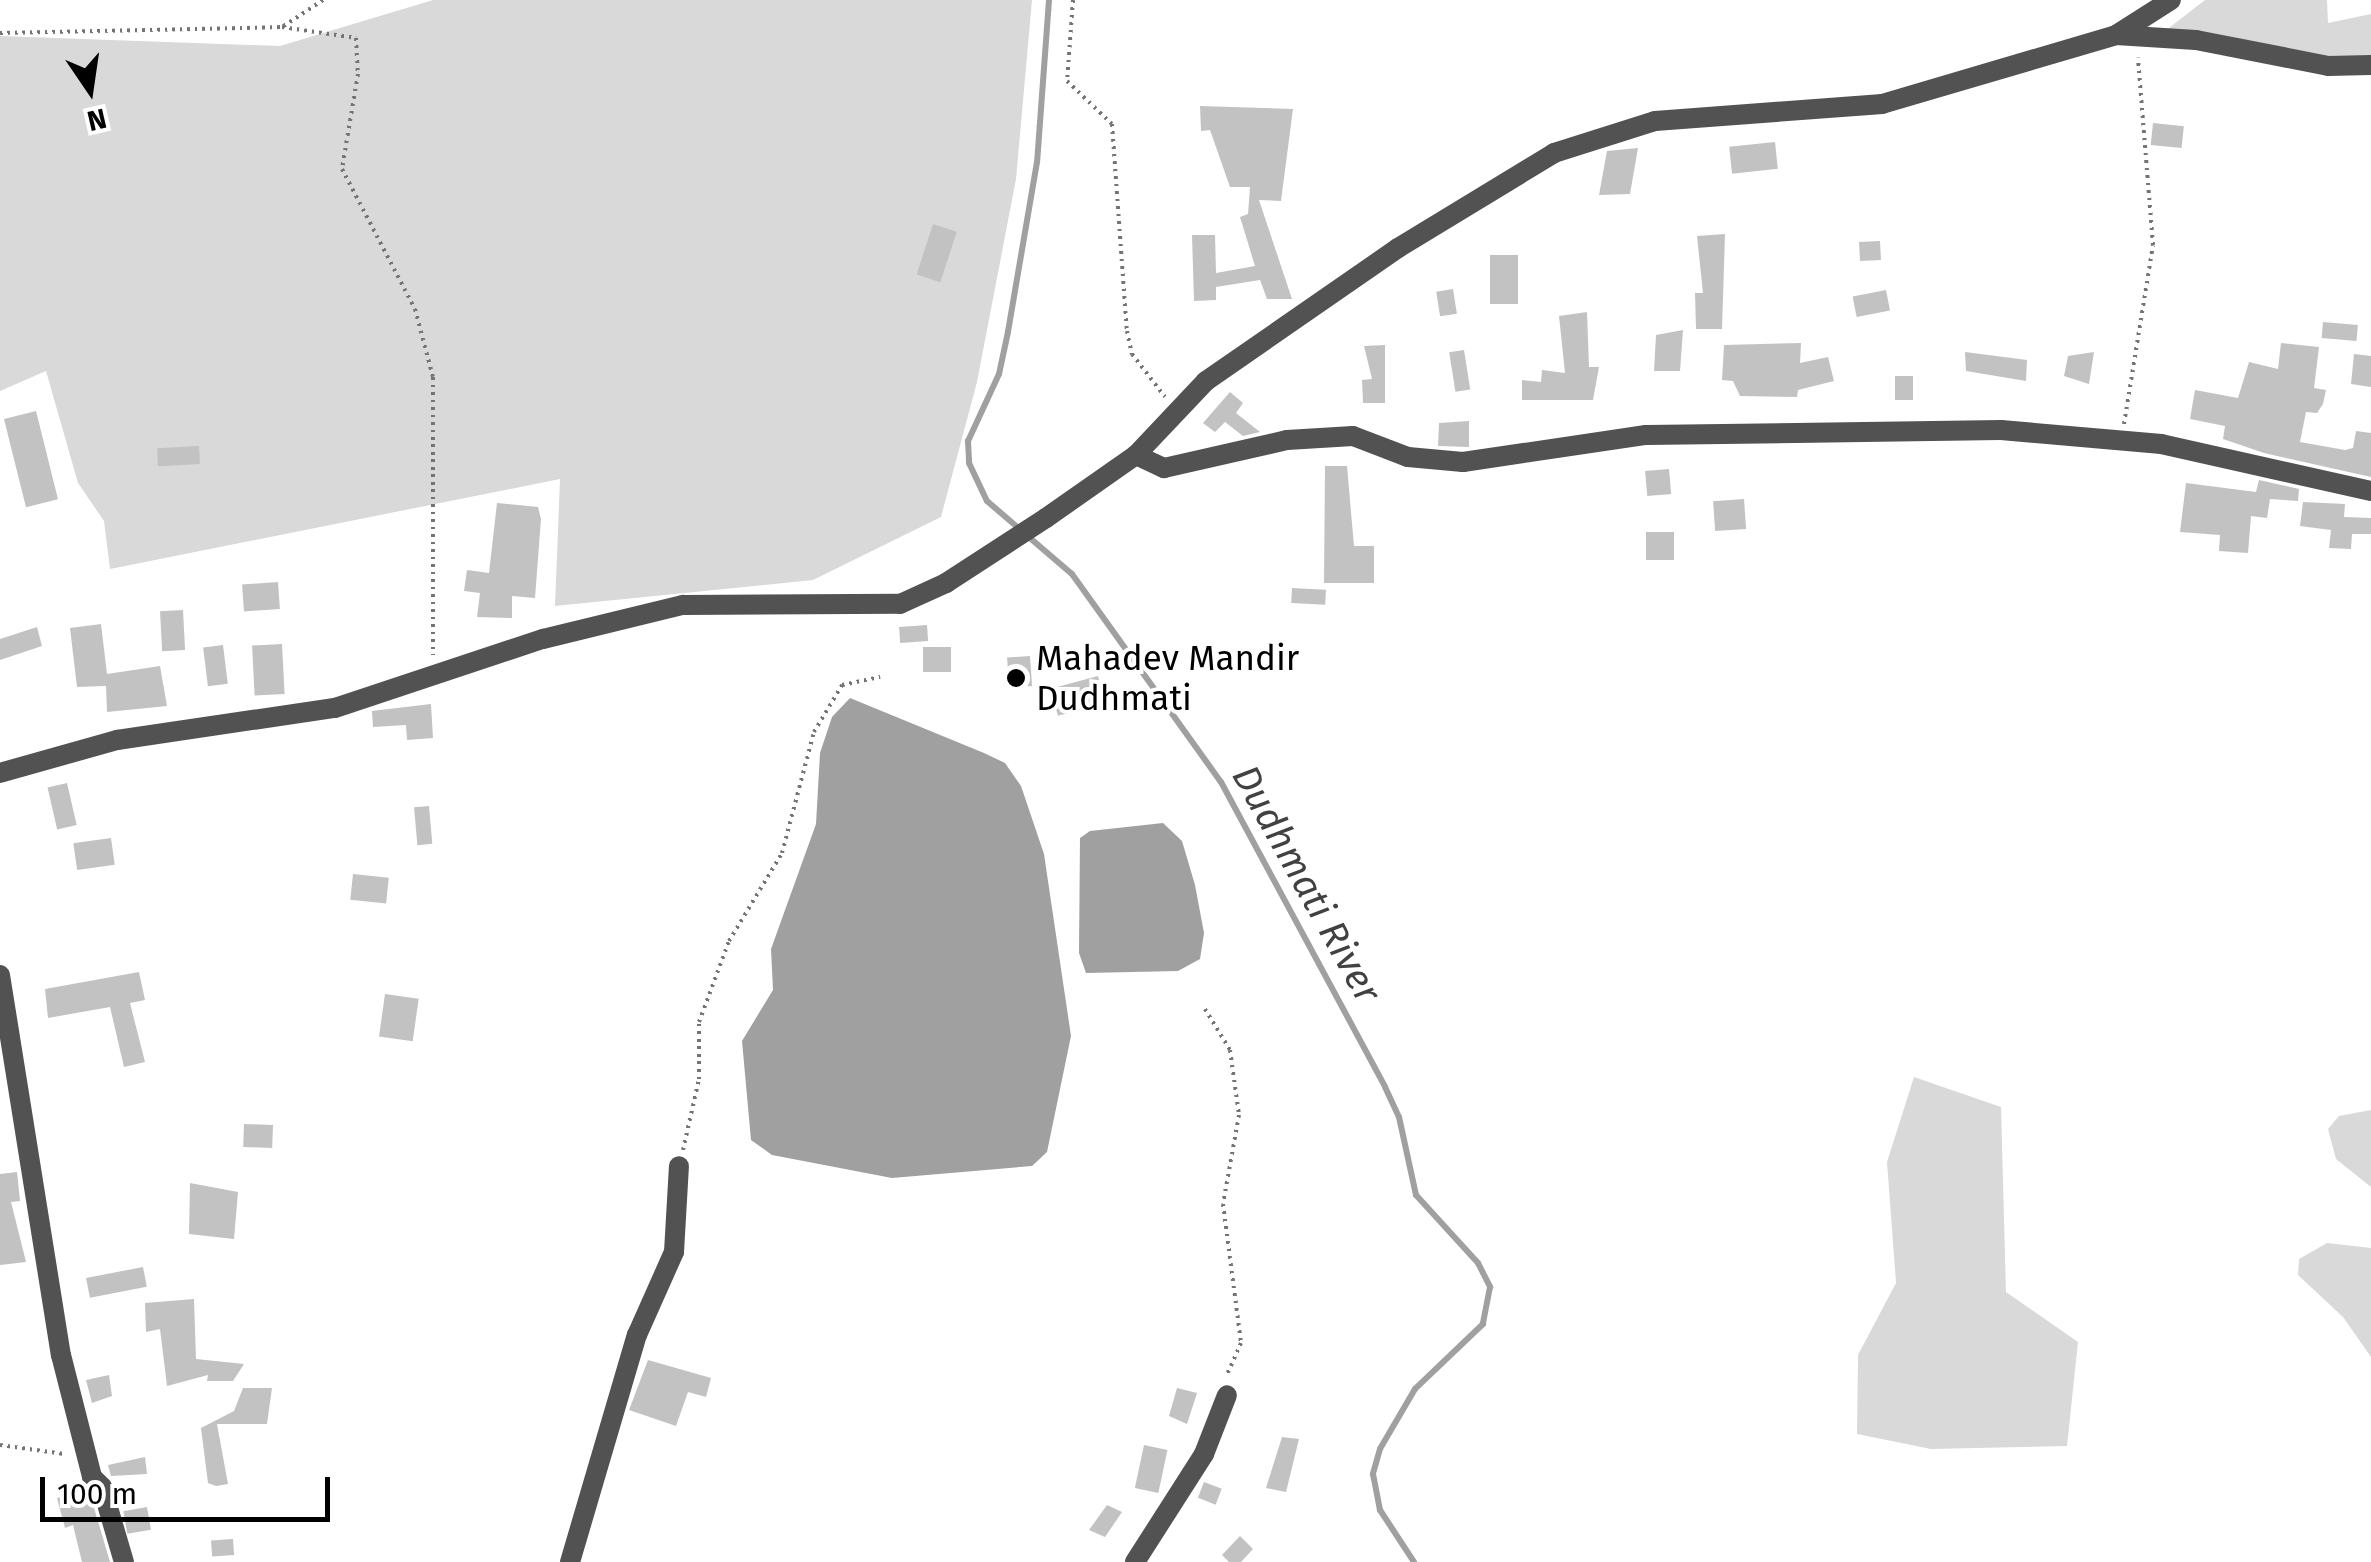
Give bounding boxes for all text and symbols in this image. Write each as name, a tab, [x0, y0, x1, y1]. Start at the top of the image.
north arrow	[40, 40, 140, 140]
text: N	[84, 102, 110, 138]
place label: Mahadev Mandir Dudhmati	[1036, 637, 1299, 719]
marker: Mahadev Mandir Dudhmati	[1005, 667, 1027, 689]
water label: Dudhmati River	[1222, 757, 1390, 1011]
scale bar	[45, 1457, 335, 1519]
text: 100 m	[57, 1476, 137, 1512]

